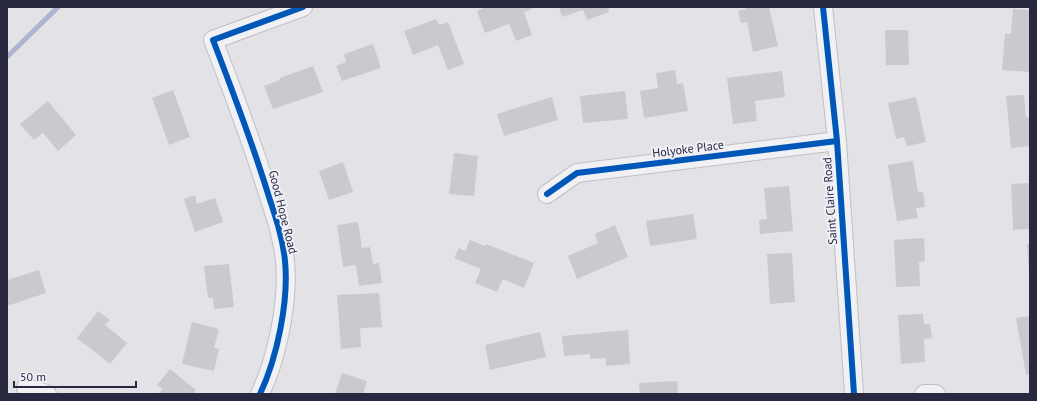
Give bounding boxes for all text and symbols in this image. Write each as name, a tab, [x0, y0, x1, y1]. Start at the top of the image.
street label: Holyoke Place	[651, 137, 725, 160]
street label: Saint Claire Road	[819, 157, 840, 245]
street label: Good Hope Road	[266, 169, 301, 255]
scale bar	[14, 363, 136, 389]
text: 50 m	[20, 369, 46, 384]

